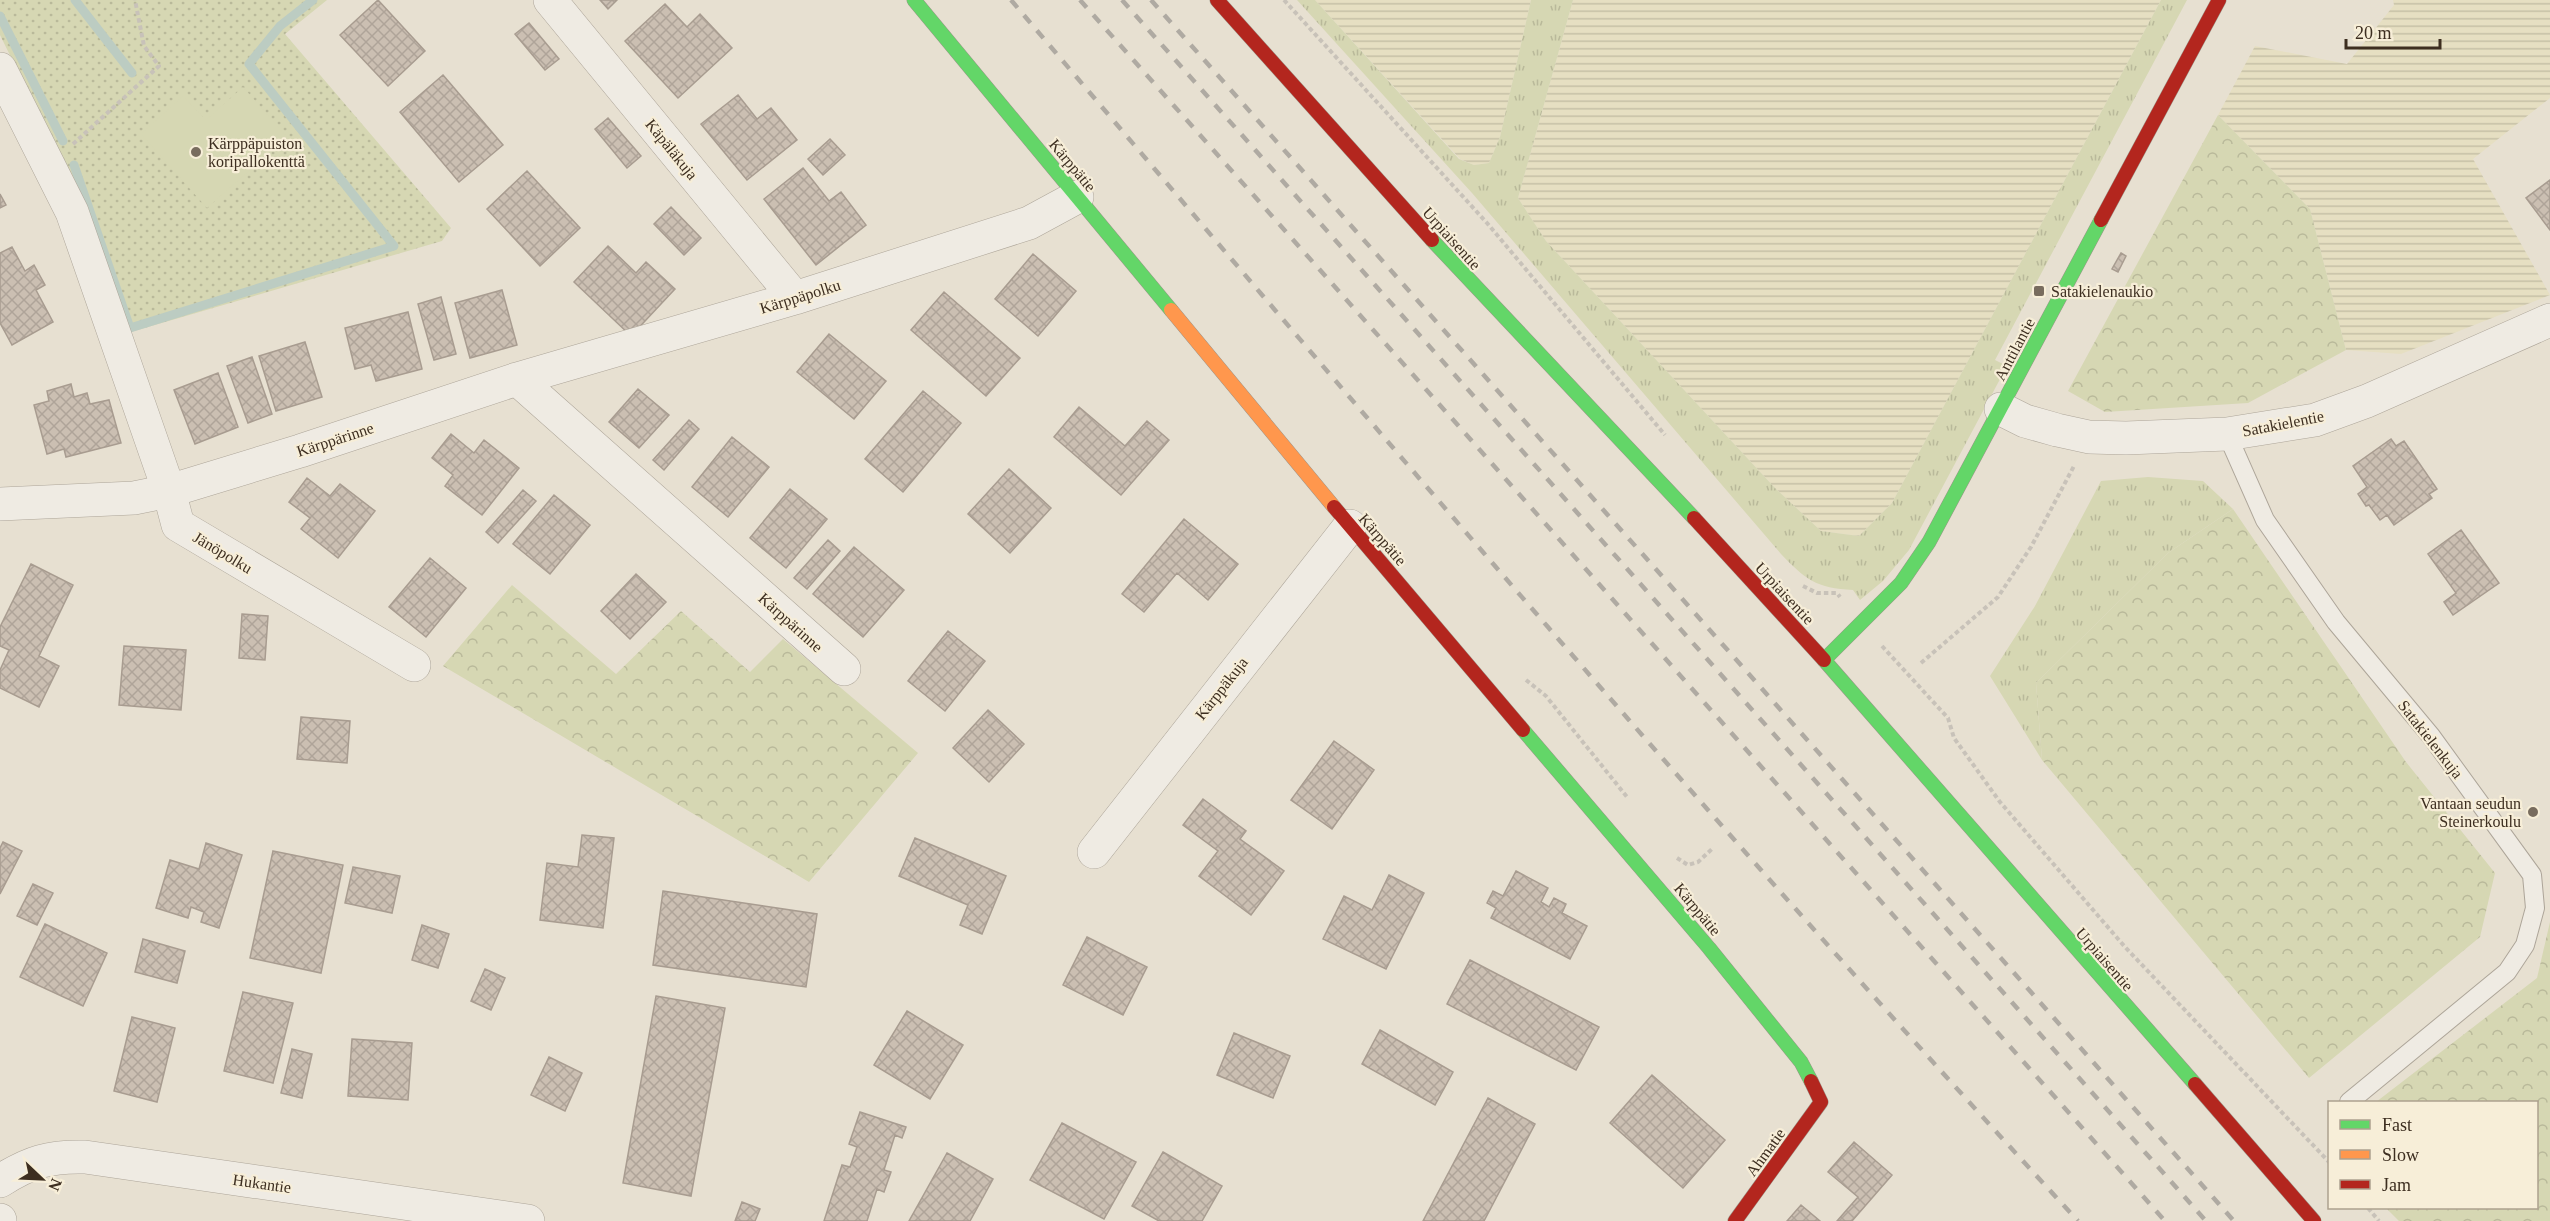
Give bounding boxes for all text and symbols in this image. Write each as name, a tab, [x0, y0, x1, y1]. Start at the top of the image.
scale bar	[2346, 12, 2440, 50]
text: 20 m	[2355, 23, 2392, 43]
street label: Käpäläkuja	[641, 116, 701, 184]
place label: Kärppäpuiston koripallokenttä	[208, 135, 305, 171]
street label: Kärppätie	[1045, 136, 1099, 196]
marker: Kärppäpuiston koripallokenttä	[189, 145, 203, 159]
street label: Urpiaisentie	[1418, 204, 1484, 274]
street label: Kärppäpolku	[758, 276, 843, 318]
place label: Satakielenaukio	[2051, 283, 2153, 300]
marker: Satakielenaukio	[2032, 284, 2046, 298]
street label: Anttilantie	[1991, 315, 2038, 383]
street label: Satakielentie	[2241, 407, 2325, 440]
street label: Kärppärinne	[295, 419, 376, 461]
street label: Kärppätie	[1355, 510, 1410, 569]
street label: Jänöpolku	[190, 528, 255, 578]
street label: Urpiaisentie	[1751, 559, 1818, 628]
street label: Kärppärinne	[755, 589, 826, 656]
street label: Kärppäkuja	[1192, 654, 1252, 724]
street label: Satakielenkuja	[2394, 697, 2466, 782]
place label: Vantaan seudun Steinerkoulu	[2420, 795, 2521, 830]
marker: Vantaan seudun Steinerkoulu	[2526, 805, 2540, 819]
street label: Kärppätie	[1670, 880, 1724, 940]
street label: Urpiaisentie	[2072, 924, 2137, 995]
legend	[2328, 1101, 2538, 1209]
text: Fast	[2382, 1115, 2412, 1135]
street label: Ahmatie	[1742, 1125, 1788, 1180]
text: Slow	[2382, 1145, 2419, 1165]
north arrow	[12, 1149, 72, 1209]
street label: Hukantie	[232, 1171, 292, 1196]
text: Jam	[2382, 1175, 2411, 1195]
text: N	[45, 1176, 65, 1194]

